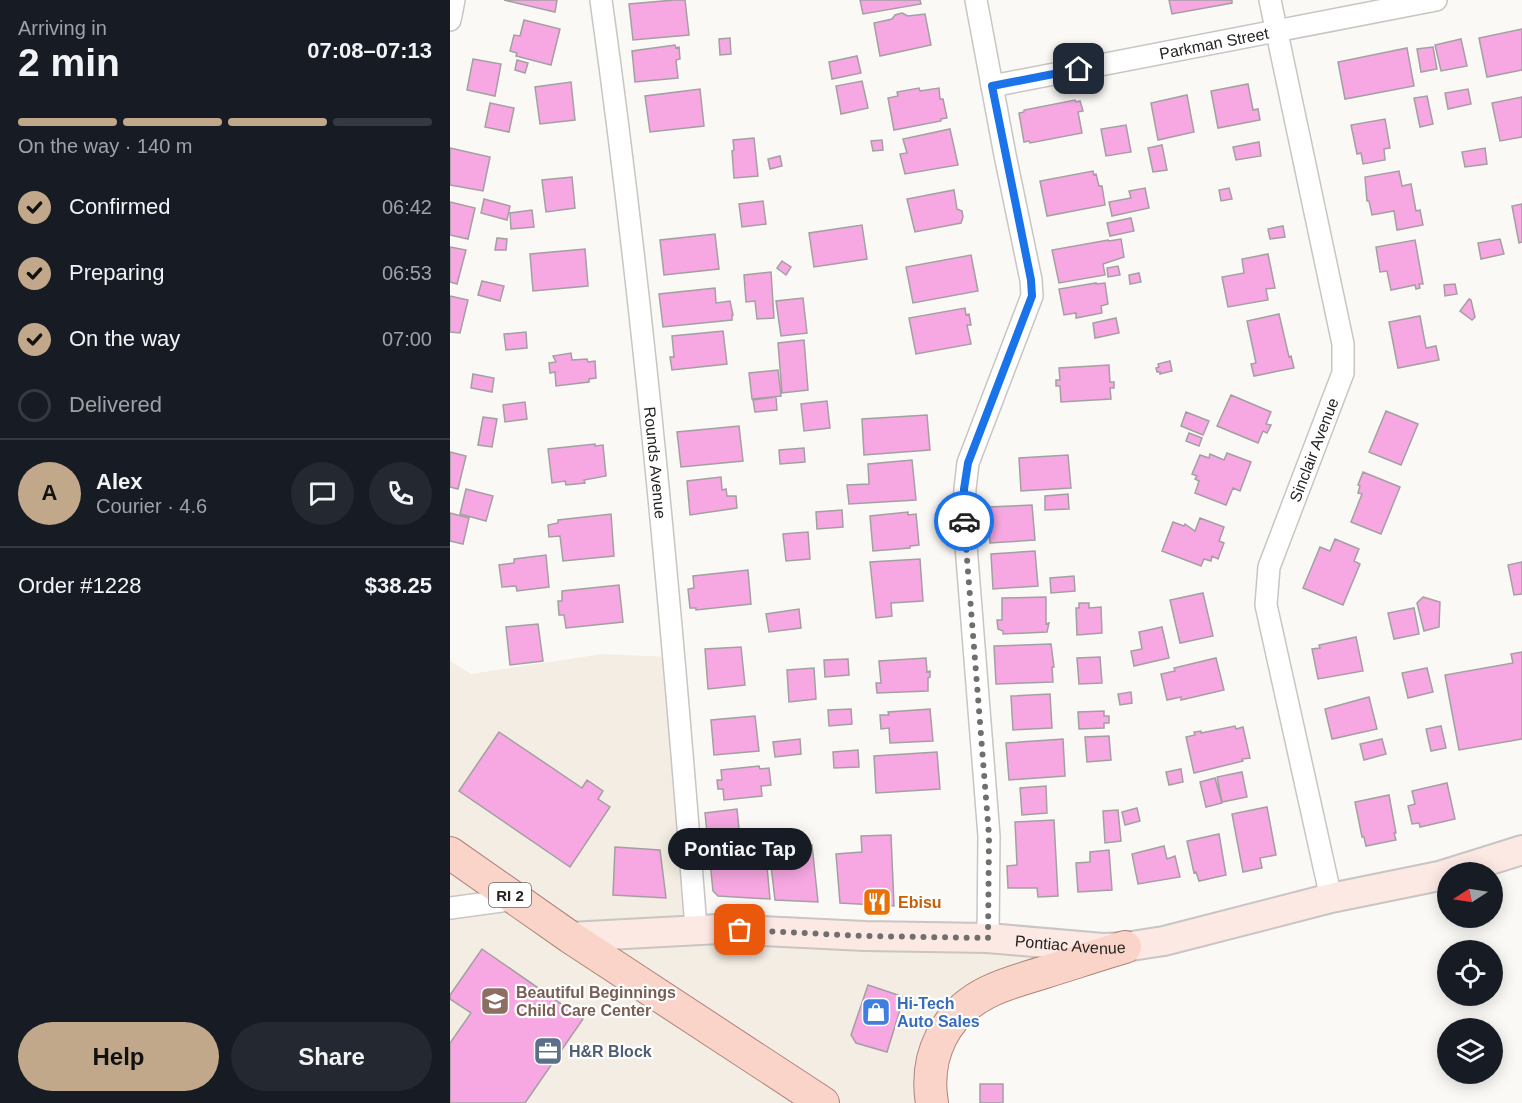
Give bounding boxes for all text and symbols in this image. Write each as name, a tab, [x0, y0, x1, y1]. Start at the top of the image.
text: Arriving in	[18, 17, 107, 39]
street label: Parkman Street	[1158, 24, 1271, 62]
text: 07:08–07:13	[307, 38, 432, 63]
text: 2 min	[18, 41, 120, 84]
pin	[1053, 43, 1104, 94]
icon: home	[1062, 52, 1095, 85]
text: On the way · 140 m	[18, 135, 193, 157]
icon: check	[18, 191, 51, 224]
text: Confirmed	[69, 194, 170, 219]
text: 06:42	[382, 196, 432, 218]
icon: check	[18, 257, 51, 290]
text: Preparing	[69, 260, 164, 285]
text: 06:53	[382, 262, 432, 284]
icon: check	[18, 323, 51, 356]
text: On the way	[69, 326, 180, 351]
text: 07:00	[382, 328, 432, 350]
text: Delivered	[69, 392, 162, 417]
street label: Sinclair Avenue	[1286, 396, 1342, 504]
street label: Rounds Avenue	[641, 406, 670, 520]
button: chat	[291, 462, 354, 525]
button: phone	[369, 462, 432, 525]
text: Alex	[96, 469, 142, 494]
text: A	[42, 480, 57, 505]
courier	[934, 491, 994, 551]
text: Courier · 4.6	[96, 495, 207, 517]
icon: car	[948, 505, 981, 538]
text: Order #1228	[18, 573, 142, 598]
text: $38.25	[365, 573, 432, 598]
callout: Pontiac Tap	[668, 828, 812, 870]
text: Pontiac Tap	[684, 838, 796, 860]
north arrow	[1437, 862, 1503, 928]
map controls	[1437, 862, 1503, 1084]
road number: RI 2	[489, 883, 531, 907]
restaurant icon: Ebisu	[861, 886, 893, 918]
place label: Ebisu	[898, 894, 942, 911]
pin	[714, 904, 765, 955]
icon: bag	[723, 913, 756, 946]
street label: Pontiac Avenue	[1014, 932, 1126, 957]
button: locate	[1437, 940, 1503, 1006]
place label: Beautiful Beginnings Child Care Center	[516, 984, 676, 1019]
school or university icon: Beautiful Beginnings Child Care Center	[479, 985, 511, 1017]
place label: Hi-Tech Auto Sales	[897, 995, 980, 1030]
shop icon: Hi-Tech Auto Sales	[860, 996, 892, 1028]
button: layers	[1437, 1018, 1503, 1084]
button: Help	[18, 1022, 219, 1091]
button: Share	[231, 1022, 432, 1091]
office icon: H&R Block	[532, 1035, 564, 1067]
place label: H&R Block	[569, 1043, 652, 1060]

